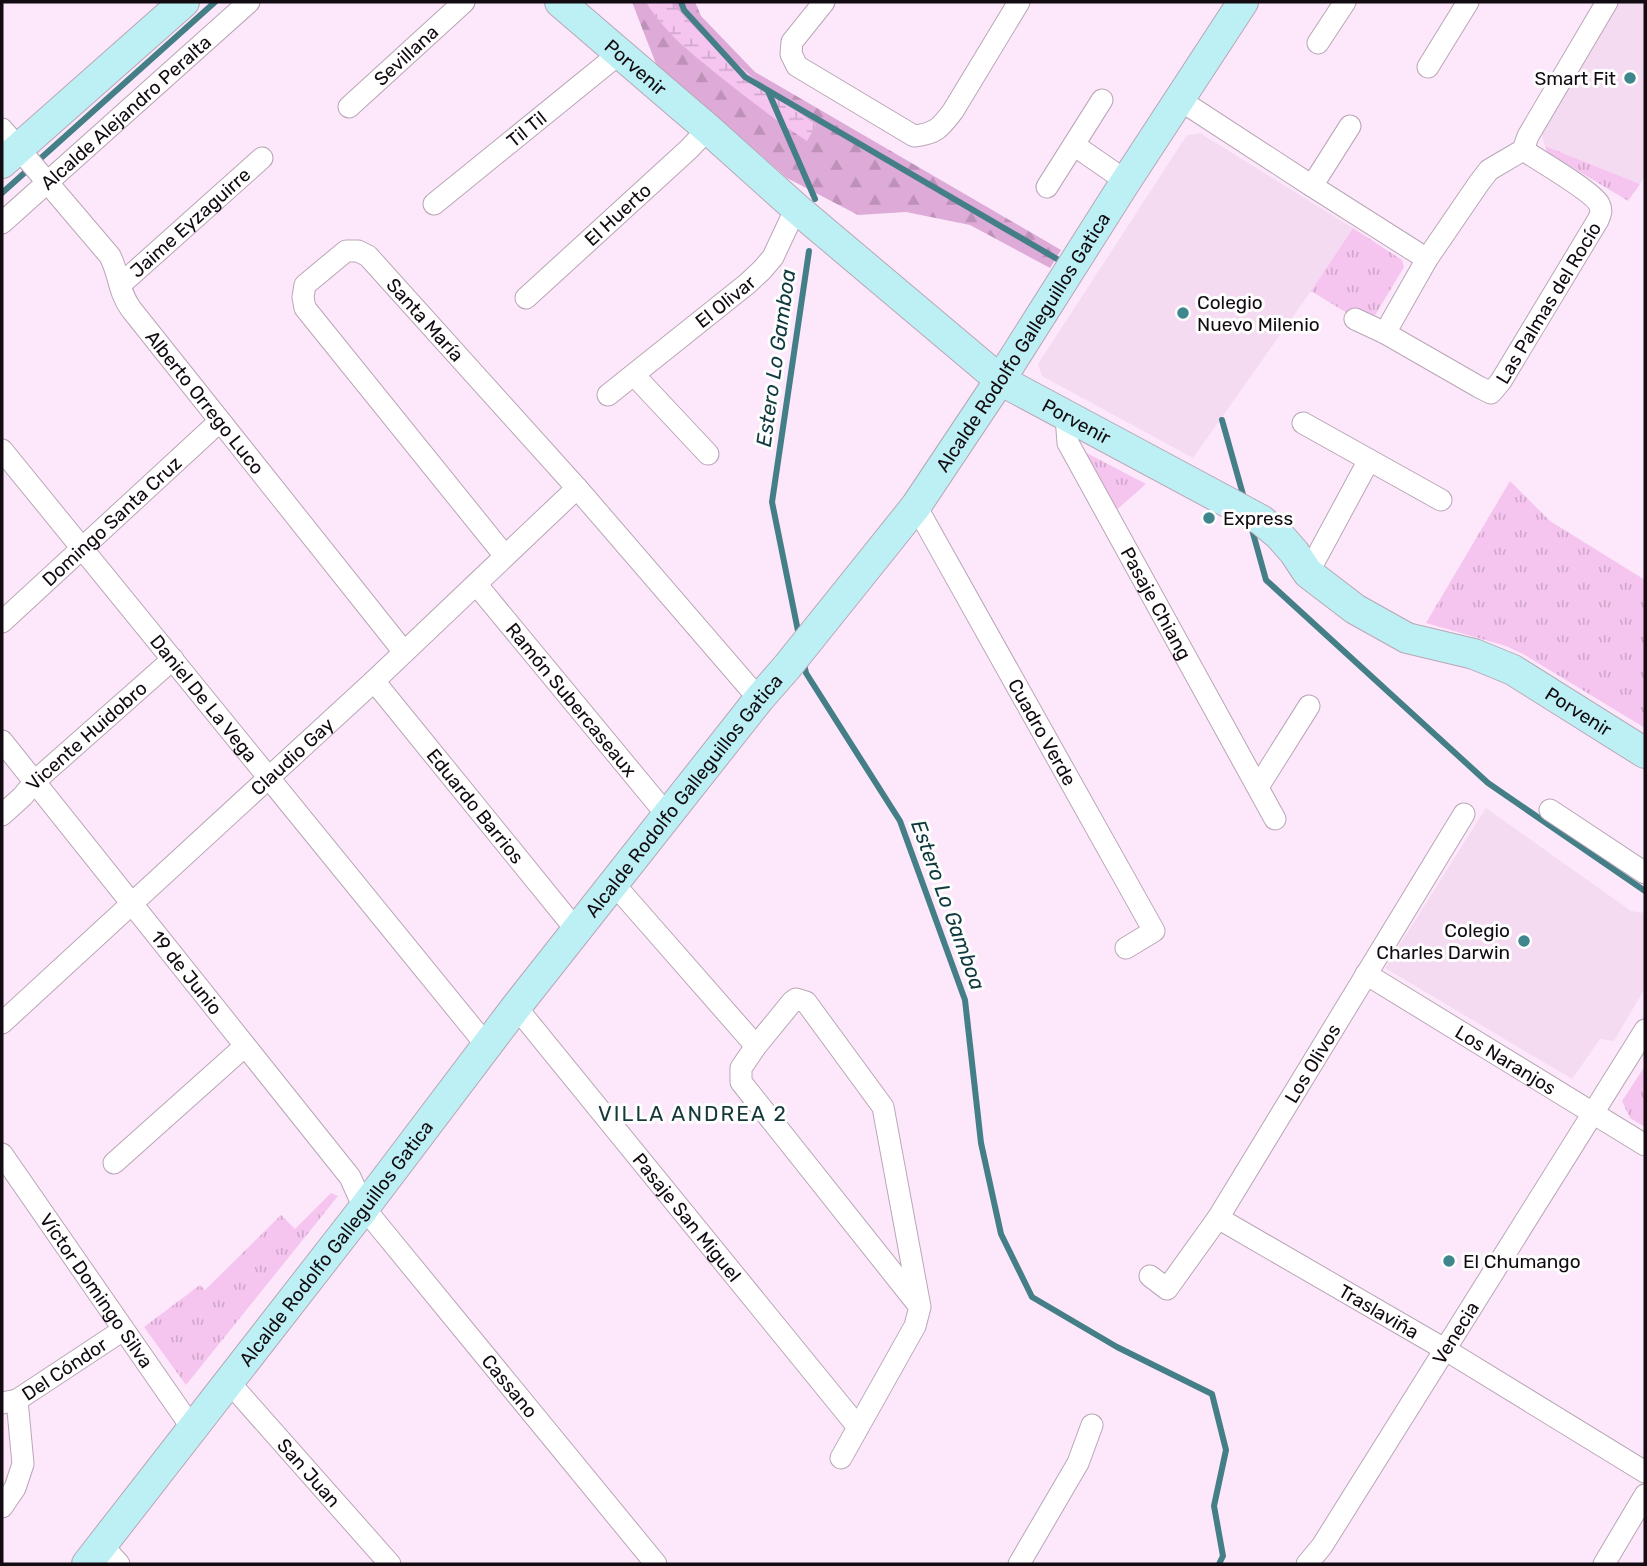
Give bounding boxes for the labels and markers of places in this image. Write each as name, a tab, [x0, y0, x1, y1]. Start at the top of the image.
place label: Smart Fit	[1534, 67, 1617, 90]
marker: Smart Fit	[1622, 70, 1638, 86]
place label: Colegio Nuevo Milenio	[1197, 291, 1320, 336]
marker: Colegio Nuevo Milenio	[1175, 305, 1191, 321]
place label: Express	[1223, 507, 1293, 530]
marker: Express	[1201, 510, 1217, 526]
place label: Colegio Charles Darwin	[1376, 919, 1510, 964]
marker: Colegio Charles Darwin	[1516, 933, 1532, 949]
place label: El Chumango	[1463, 1250, 1581, 1273]
marker: El Chumango	[1441, 1253, 1457, 1269]

